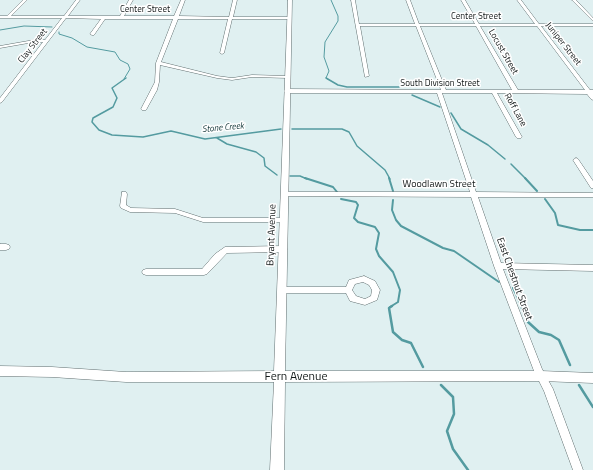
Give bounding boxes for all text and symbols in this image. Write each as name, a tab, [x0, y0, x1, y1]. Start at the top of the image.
street label: Center Street	[120, 5, 170, 15]
street label: Center Street	[451, 12, 501, 22]
street label: Juniper Street	[543, 20, 583, 68]
street label: Clay Street	[16, 27, 50, 65]
street label: Locust Street	[486, 28, 520, 76]
street label: South Division Street	[400, 79, 480, 89]
street label: Roff Lane	[501, 91, 529, 129]
water label: Stone Creek	[202, 121, 244, 135]
street label: Woodlawn Street	[403, 179, 475, 191]
street label: Bryant Avenue	[265, 204, 279, 266]
street label: East Chestnut Street	[493, 236, 535, 322]
street label: Fern Avenue	[265, 370, 327, 384]

